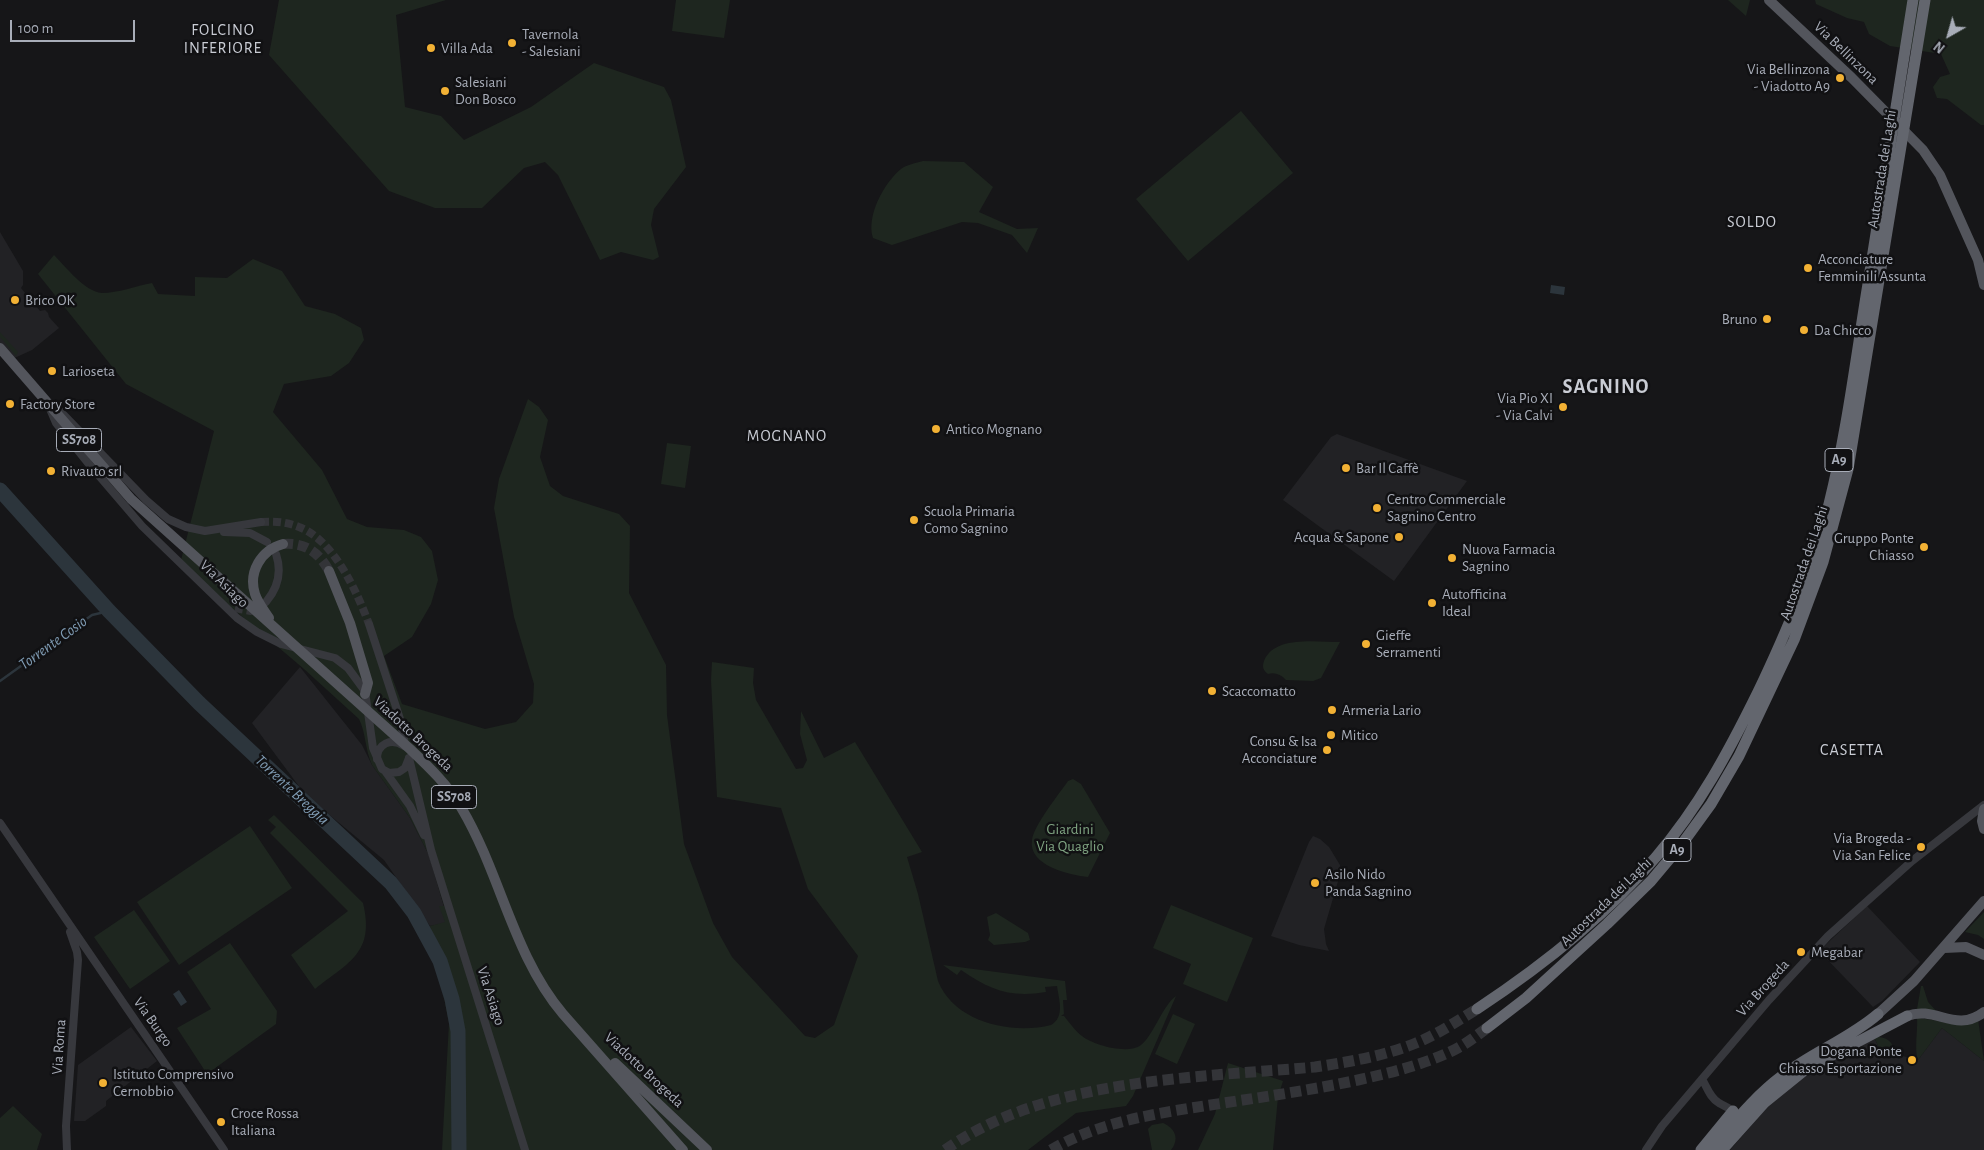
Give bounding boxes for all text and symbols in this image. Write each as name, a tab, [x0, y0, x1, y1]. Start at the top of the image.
scale bar	[12, 10, 138, 42]
north arrow	[1924, 10, 1974, 60]
street label: Via Bellinzona	[1810, 18, 1882, 88]
district label: FOLCINO INFERIORE	[183, 20, 263, 58]
text: 100 m	[18, 21, 53, 36]
place label: Tavernola - Salesiani	[522, 25, 581, 60]
marker: Tavernola - Salesiani	[506, 37, 518, 49]
text: N	[1932, 38, 1948, 55]
place label: Villa Ada	[441, 39, 493, 57]
marker: Villa Ada	[425, 42, 437, 54]
place label: Via Bellinzona - Viadotto A9	[1747, 60, 1830, 95]
marker: Via Bellinzona - Viadotto A9	[1834, 72, 1846, 84]
place label: Salesiani Don Bosco	[455, 73, 516, 108]
marker: Salesiani Don Bosco	[439, 85, 451, 97]
street label: Autostrada dei Laghi	[1864, 108, 1900, 230]
district label: SOLDO	[1726, 212, 1778, 232]
place label: Acconciature Femminili Assunta	[1818, 250, 1926, 285]
marker: Acconciature Femminili Assunta	[1802, 262, 1814, 274]
place label: Brico OK	[25, 291, 75, 309]
marker: Brico OK	[9, 294, 21, 306]
place label: Bruno	[1722, 310, 1757, 328]
marker: Bruno	[1761, 313, 1773, 325]
place label: Da Chicco	[1814, 321, 1871, 339]
marker: Da Chicco	[1798, 324, 1810, 336]
place label: Larioseta	[62, 362, 115, 380]
marker: Larioseta	[46, 365, 58, 377]
district label: SAGNINO	[1562, 375, 1650, 399]
place label: Via Pio XI - Via Calvi	[1496, 389, 1553, 424]
place label: Factory Store	[20, 395, 95, 413]
marker: Factory Store	[4, 398, 16, 410]
marker: Via Pio XI - Via Calvi	[1557, 401, 1569, 413]
place label: Antico Mognano	[946, 420, 1042, 438]
marker: Antico Mognano	[930, 423, 942, 435]
district label: MOGNANO	[746, 426, 828, 446]
road number: SS708	[56, 428, 102, 452]
road number: A9	[1825, 448, 1853, 472]
place label: Bar Il Caffè	[1356, 459, 1419, 477]
place label: Rivauto srl	[61, 462, 122, 480]
marker: Bar Il Caffè	[1340, 462, 1352, 474]
marker: Rivauto srl	[45, 465, 57, 477]
place label: Centro Commerciale Sagnino Centro	[1387, 490, 1506, 525]
place label: Scuola Primaria Como Sagnino	[924, 502, 1015, 537]
marker: Centro Commerciale Sagnino Centro	[1371, 502, 1383, 514]
street label: Autostrada dei Laghi	[1776, 503, 1832, 623]
marker: Scuola Primaria Como Sagnino	[908, 514, 920, 526]
place label: Acqua & Sapone	[1294, 528, 1389, 546]
place label: Gruppo Ponte Chiasso	[1834, 529, 1914, 564]
marker: Acqua & Sapone	[1393, 531, 1405, 543]
place label: Nuova Farmacia Sagnino	[1462, 540, 1555, 575]
marker: Gruppo Ponte Chiasso	[1918, 541, 1930, 553]
marker: Nuova Farmacia Sagnino	[1446, 552, 1458, 564]
street label: Via Asiago	[196, 556, 252, 612]
place label: Autofficina Ideal	[1442, 585, 1507, 620]
marker: Autofficina Ideal	[1426, 597, 1438, 609]
water label: Torrente Cosio	[15, 612, 91, 674]
place label: Gieffe Serramenti	[1376, 626, 1441, 661]
marker: Gieffe Serramenti	[1360, 638, 1372, 650]
place label: Scaccomatto	[1222, 682, 1296, 700]
marker: Scaccomatto	[1206, 685, 1218, 697]
street label: Viadotto Brogeda	[369, 693, 457, 775]
place label: Armeria Lario	[1342, 701, 1421, 719]
marker: Armeria Lario	[1326, 704, 1338, 716]
place label: Mitico	[1341, 726, 1378, 744]
marker: Mitico	[1325, 729, 1337, 741]
place label: Consu & Isa Acconciature	[1242, 732, 1317, 767]
district label: CASETTA	[1819, 740, 1885, 760]
marker: Consu & Isa Acconciature	[1321, 744, 1333, 756]
water label: Torrente Breggia	[251, 751, 333, 829]
road number: SS708	[432, 786, 476, 809]
park label: Giardini Via Quaglio	[1036, 820, 1104, 855]
place label: Via Brogeda - Via San Felice	[1833, 829, 1911, 864]
road number: A9	[1663, 838, 1691, 862]
marker: Via Brogeda - Via San Felice	[1915, 841, 1927, 853]
street label: Autostrada dei Laghi	[1557, 854, 1655, 950]
place label: Asilo Nido Panda Sagnino	[1325, 865, 1412, 900]
marker: Asilo Nido Panda Sagnino	[1309, 877, 1321, 889]
place label: Megabar	[1811, 943, 1863, 961]
marker: Megabar	[1795, 946, 1807, 958]
street label: Via Brogeda	[1733, 956, 1793, 1020]
street label: Via Asiago	[473, 964, 509, 1028]
street label: Via Burgo	[129, 994, 177, 1050]
street label: Via Roma	[48, 1019, 70, 1075]
street label: Viadotto Brogeda	[600, 1029, 688, 1111]
place label: Dogana Ponte Chiasso Esportazione	[1779, 1042, 1902, 1077]
marker: Dogana Ponte Chiasso Esportazione	[1906, 1054, 1918, 1066]
place label: Istituto Comprensivo Cernobbio	[113, 1065, 234, 1100]
marker: Istituto Comprensivo Cernobbio	[97, 1077, 109, 1089]
place label: Croce Rossa Italiana	[231, 1104, 299, 1139]
marker: Croce Rossa Italiana	[215, 1116, 227, 1128]

